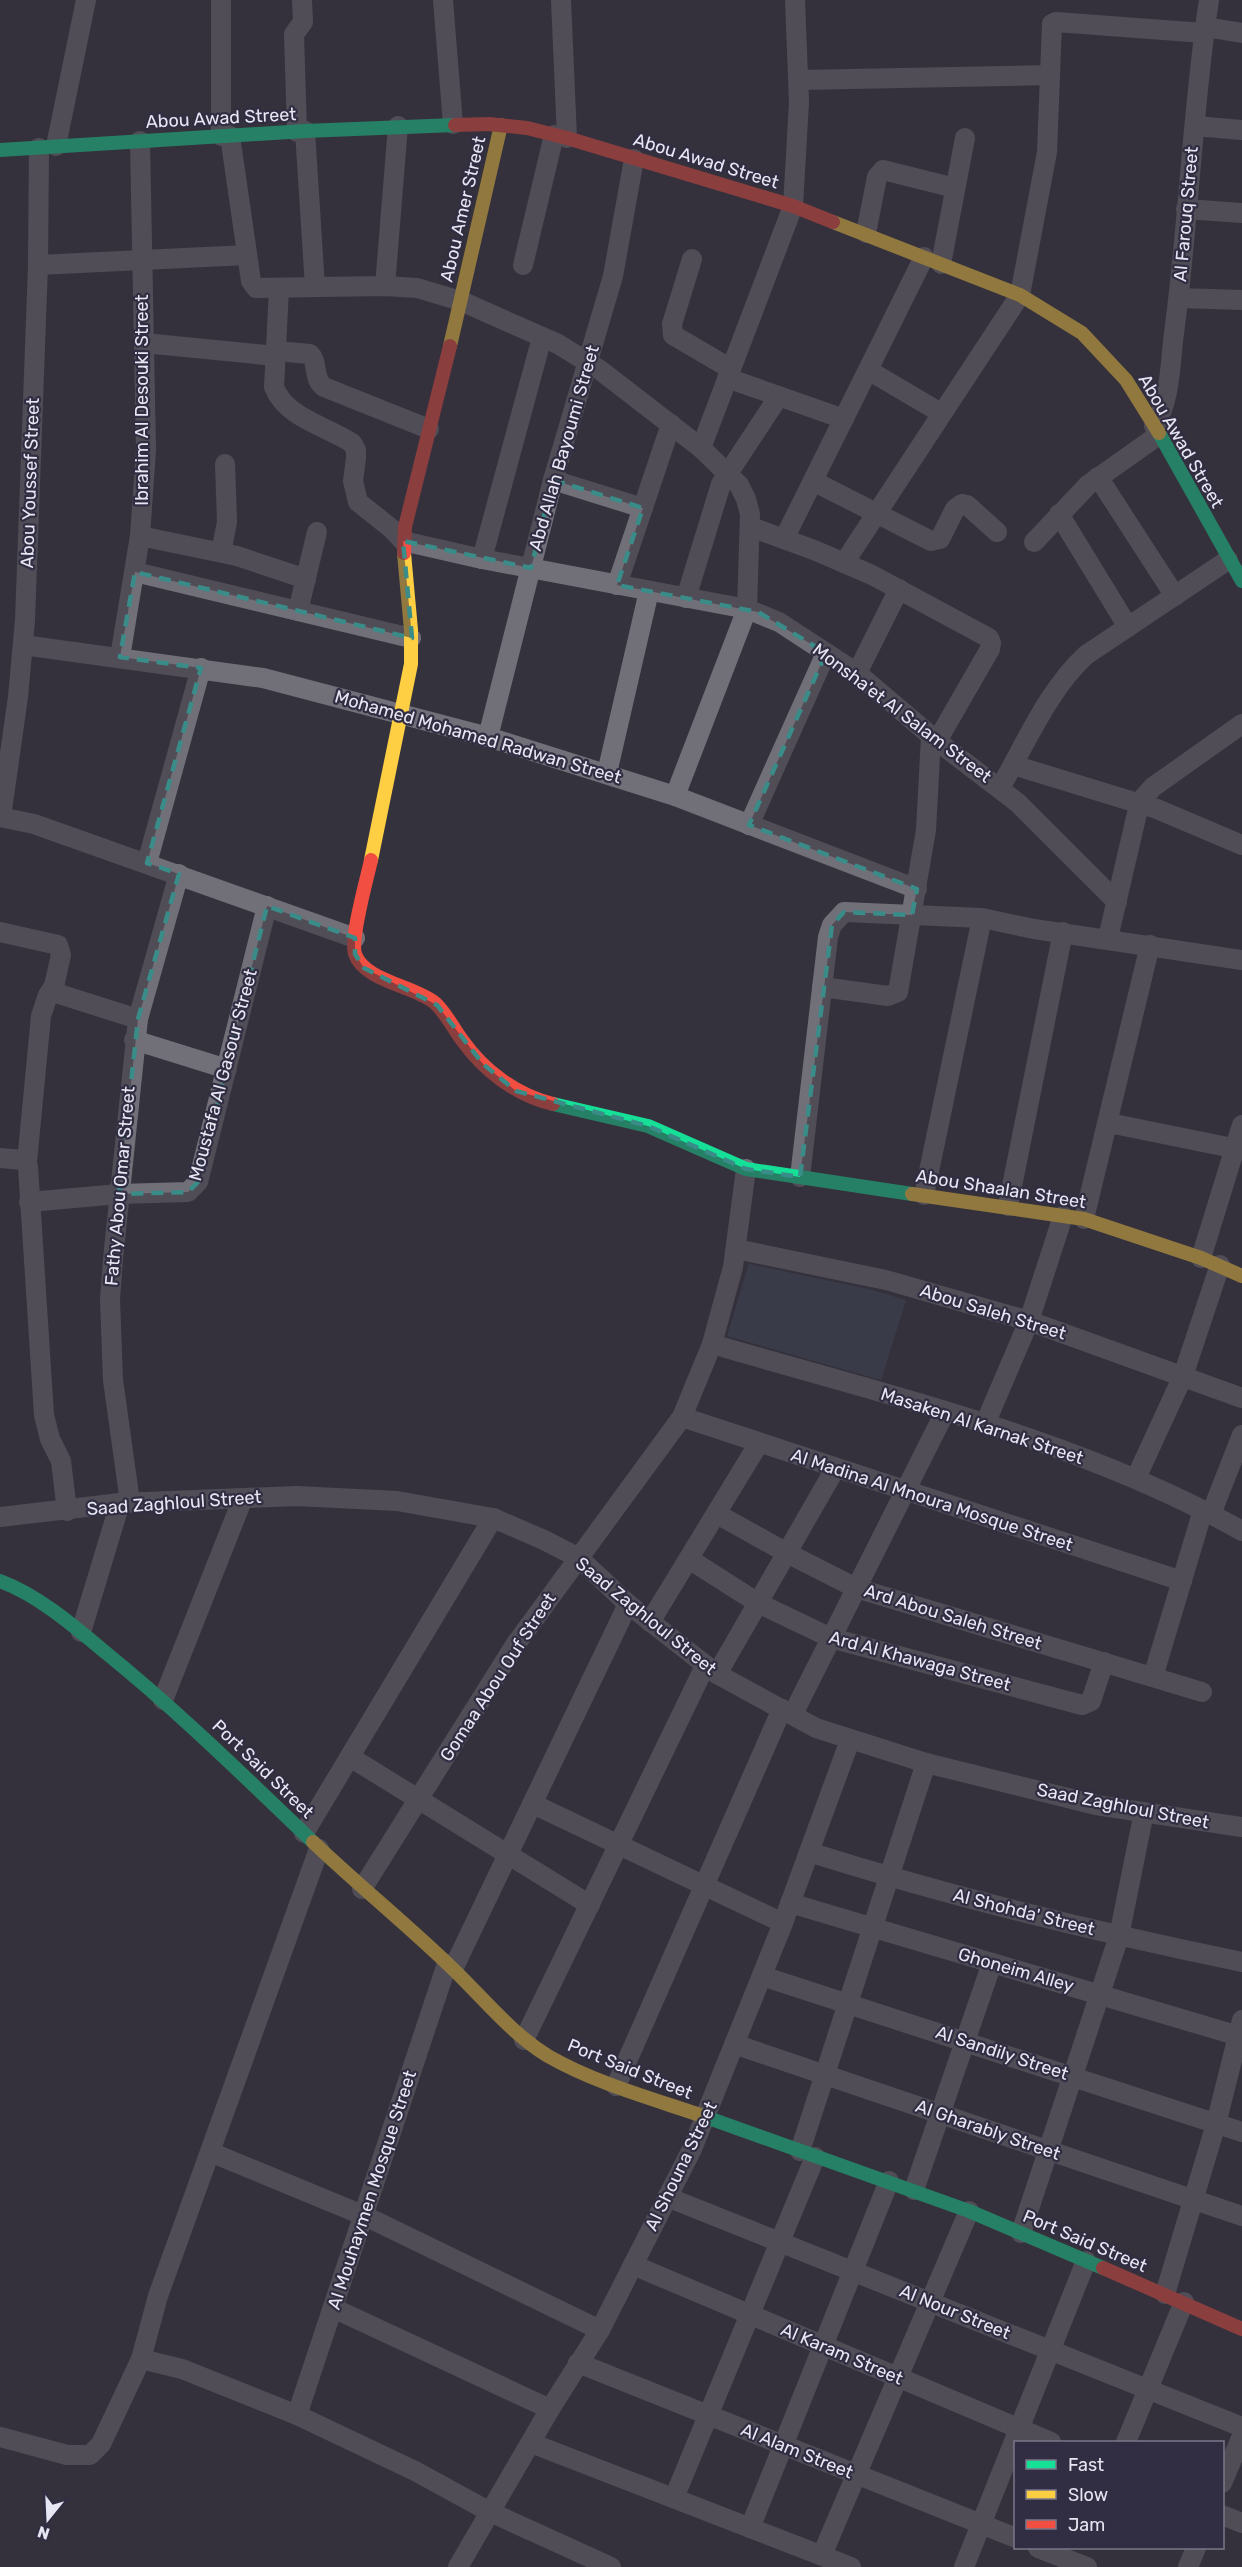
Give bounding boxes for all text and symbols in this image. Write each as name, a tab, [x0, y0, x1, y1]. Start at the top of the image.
street label: Abou Awad Street	[145, 103, 297, 133]
street label: Abou Awad Street	[631, 128, 781, 194]
street label: Abou Amer Street	[436, 134, 490, 284]
street label: Al Farouq Street	[1169, 145, 1203, 283]
street label: Ibrahim Al Desouki Street	[131, 294, 153, 506]
street label: Abd Allah Bayoumi Street	[524, 343, 604, 553]
street label: Abou Awad Street	[1134, 370, 1228, 512]
street label: Abou Youssef Street	[16, 397, 44, 569]
street label: Monsha'et Al Salam Street	[808, 639, 996, 787]
street label: Mohamed Mohamed Radwan Street	[332, 685, 624, 789]
street label: Moustafa Al Gasour Street	[184, 967, 262, 1183]
street label: Fathy Abou Omar Street	[100, 1085, 140, 1287]
street label: Abou Shaalan Street	[914, 1165, 1088, 1213]
street label: Abou Saleh Street	[917, 1279, 1069, 1345]
street label: Masaken Al Karnak Street	[878, 1383, 1086, 1469]
street label: Al Madina Al Mnoura Mosque Street	[788, 1444, 1076, 1556]
street label: Saad Zaghloul Street	[86, 1486, 262, 1520]
street label: Saad Zaghloul Street	[571, 1552, 721, 1680]
street label: Ard Abou Saleh Street	[861, 1579, 1045, 1655]
street label: Gomaa Abou Ouf Street	[435, 1589, 561, 1765]
street label: Ard Al Khawaga Street	[827, 1626, 1013, 1696]
street label: Port Said Street	[208, 1715, 318, 1823]
street label: Saad Zaghloul Street	[1035, 1779, 1211, 1833]
street label: Al Shohda' Street	[951, 1884, 1097, 1940]
street label: Ghoneim Alley	[956, 1943, 1076, 1997]
street label: Al Sandily Street	[933, 2021, 1071, 2085]
street label: Port Said Street	[564, 2034, 696, 2104]
street label: Al Mouhaymen Mosque Street	[323, 2068, 421, 2312]
street label: Al Gharably Street	[913, 2095, 1063, 2165]
street label: Al Shouna Street	[640, 2098, 722, 2234]
street label: Port Said Street	[1020, 2205, 1150, 2277]
street label: Al Nour Street	[896, 2280, 1014, 2344]
street label: Al Karam Street	[778, 2318, 906, 2390]
street label: Al Alam Street	[738, 2418, 856, 2484]
legend	[1014, 2441, 1224, 2549]
text: Fast	[1068, 2454, 1104, 2476]
text: Slow	[1068, 2484, 1108, 2506]
north arrow	[18, 2489, 78, 2549]
text: Jam	[1068, 2514, 1105, 2536]
text: N	[35, 2522, 52, 2544]

